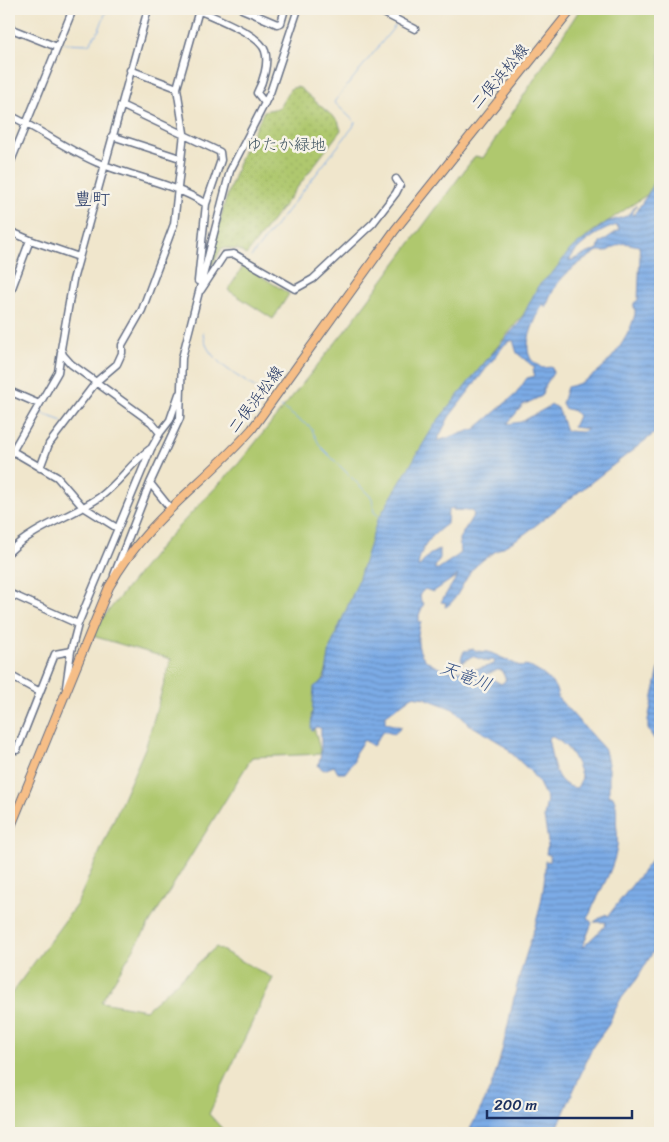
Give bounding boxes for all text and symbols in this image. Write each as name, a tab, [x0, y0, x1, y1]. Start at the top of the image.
street label: 二俣浜松線	[463, 36, 536, 116]
park label: ゆたか緑地	[246, 130, 326, 159]
district label: 豊町	[74, 183, 110, 215]
street label: 二俣浜松線	[220, 359, 291, 440]
water label: 天竜川	[435, 651, 497, 701]
scale bar	[487, 1087, 632, 1119]
text: 200 m	[494, 1092, 538, 1118]

